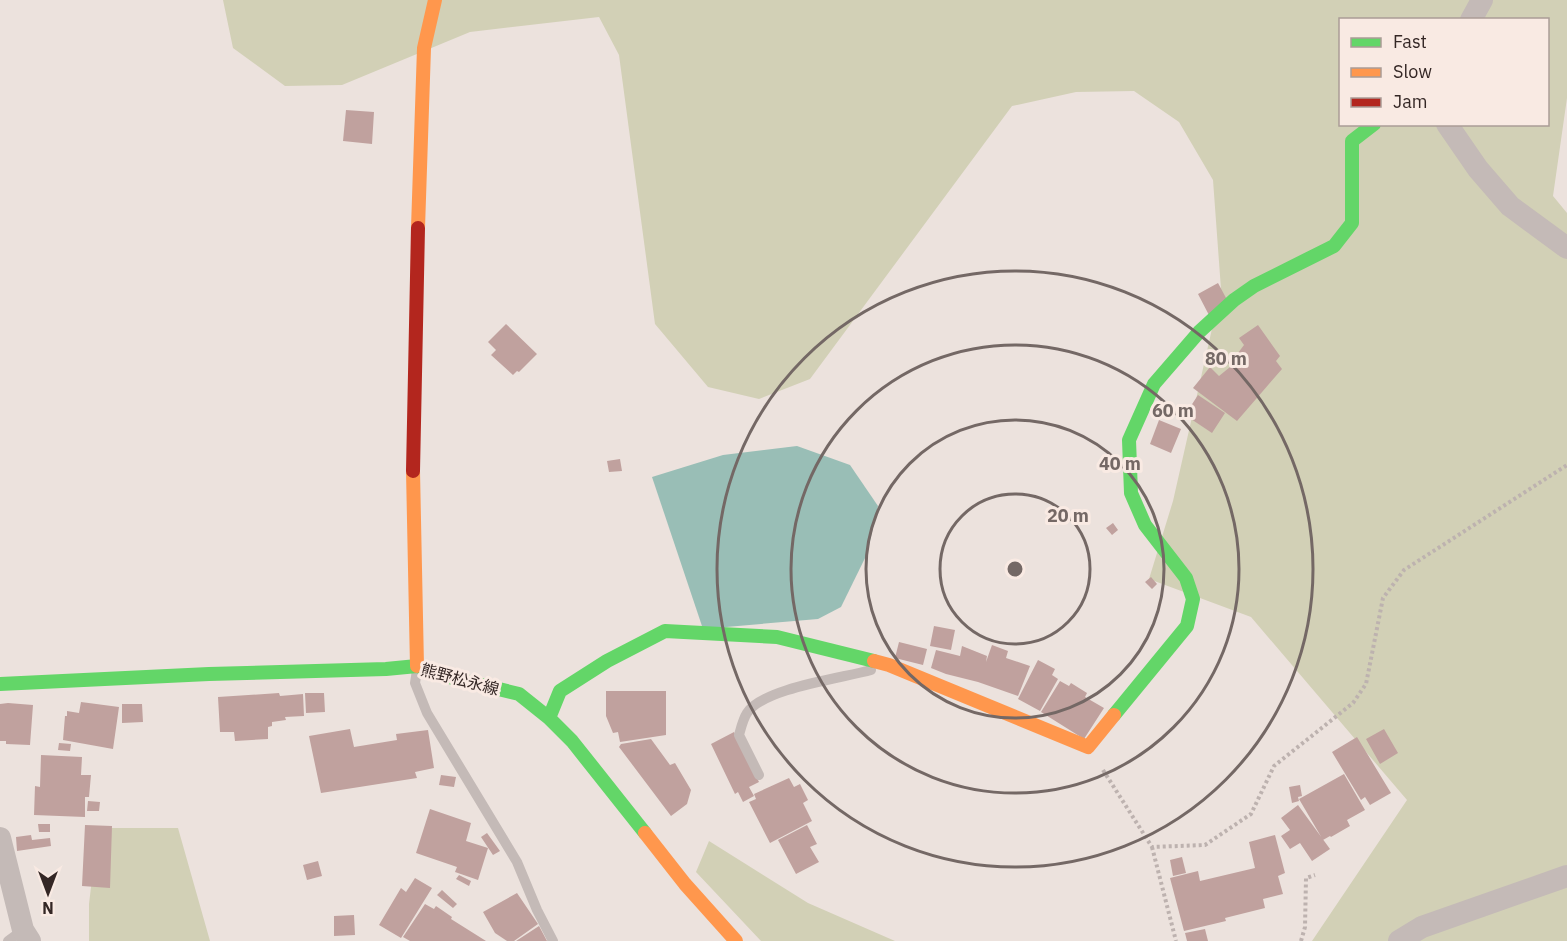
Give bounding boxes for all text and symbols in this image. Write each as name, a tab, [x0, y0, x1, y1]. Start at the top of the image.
legend	[1339, 18, 1549, 126]
text: Fast	[1393, 30, 1427, 53]
text: Slow	[1393, 60, 1432, 83]
text: Jam	[1393, 90, 1428, 113]
text: 80 m	[1205, 347, 1247, 370]
text: 60 m	[1152, 399, 1194, 422]
text: 40 m	[1099, 452, 1141, 475]
text: 20 m	[1047, 504, 1089, 527]
centre of rings	[1005, 559, 1025, 579]
street label: 熊野松永線	[419, 659, 501, 699]
north arrow	[18, 863, 78, 923]
text: N	[42, 898, 54, 918]

